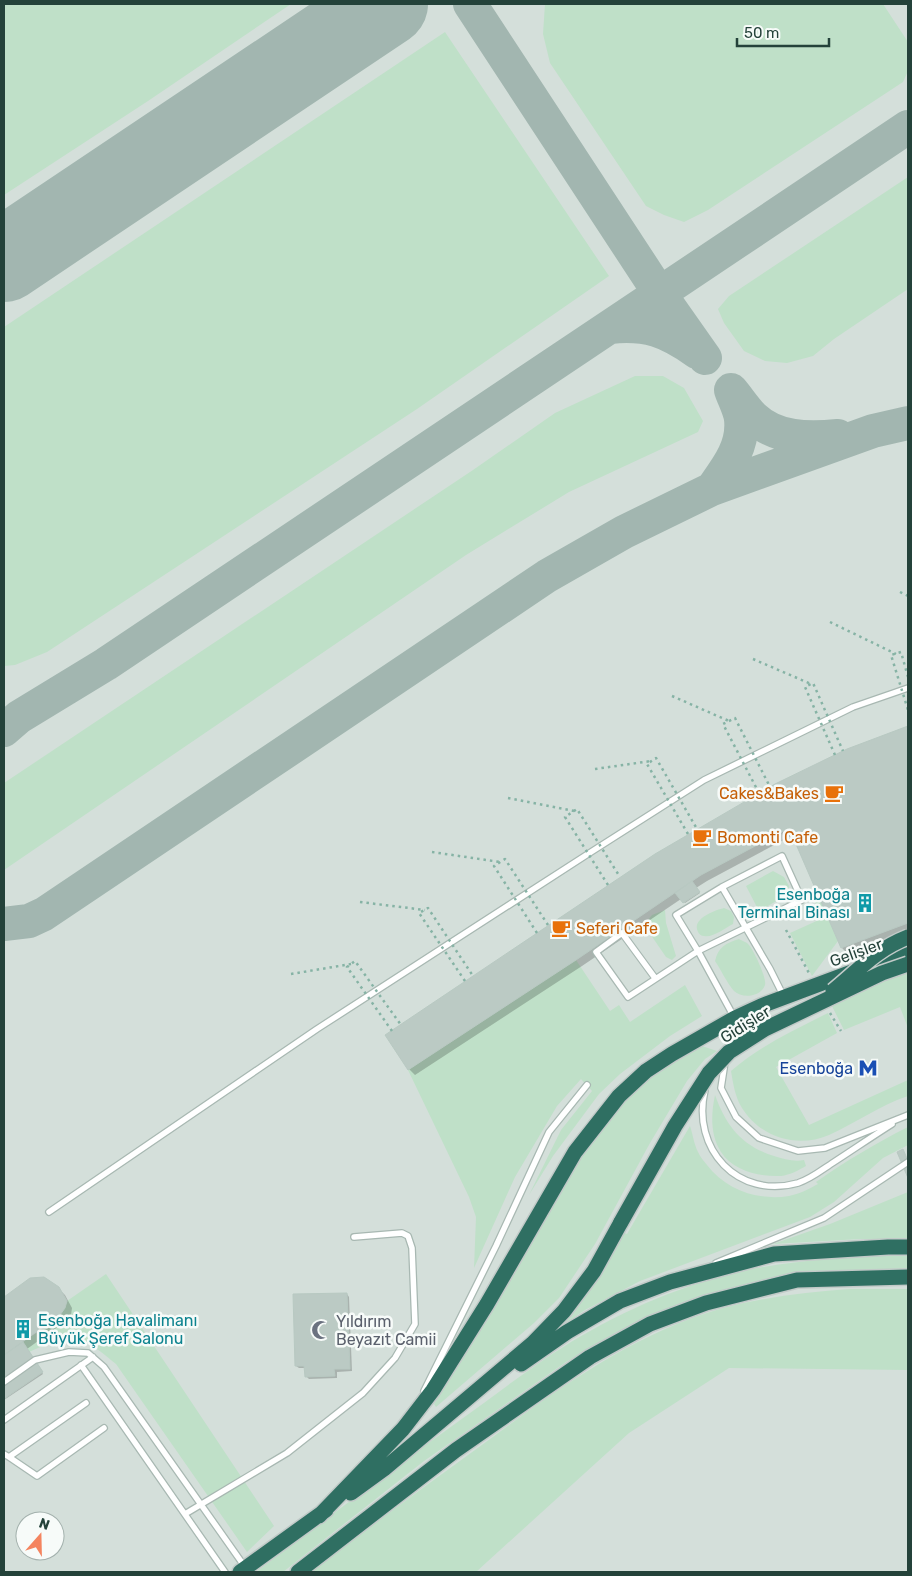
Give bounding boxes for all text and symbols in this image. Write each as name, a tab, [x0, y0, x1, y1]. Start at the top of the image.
scale bar	[737, 15, 830, 47]
text: 50 m	[744, 24, 779, 42]
cafe icon: Cakes&Bakes	[823, 782, 845, 804]
place label: Cakes&Bakes	[719, 784, 819, 803]
cafe icon: Bomonti Cafe	[691, 826, 713, 848]
place label: Bomonti Cafe	[717, 828, 818, 847]
place label: Esenboğa Terminal Binası	[738, 885, 850, 922]
building icon: Esenboğa Terminal Binası	[854, 892, 876, 914]
cafe icon: Seferi Cafe	[550, 917, 572, 939]
place label: Seferi Cafe	[576, 919, 658, 938]
street label: Gelişler	[827, 934, 885, 971]
street label: Gidişler	[717, 1002, 774, 1047]
metro station icon: Esenboğa	[857, 1057, 879, 1079]
place label: Esenboğa	[779, 1059, 853, 1078]
place label: Esenboğa Havalimanı Büyük Şeref Salonu	[38, 1311, 197, 1348]
place label: Yıldırım Beyazıt Camii	[336, 1312, 436, 1349]
building icon: Esenboğa Havalimanı Büyük Şeref Salonu	[12, 1318, 34, 1340]
mosque icon: Yıldırım Beyazıt Camii	[310, 1319, 332, 1341]
north arrow	[15, 1511, 65, 1561]
text: N	[37, 1515, 52, 1534]

